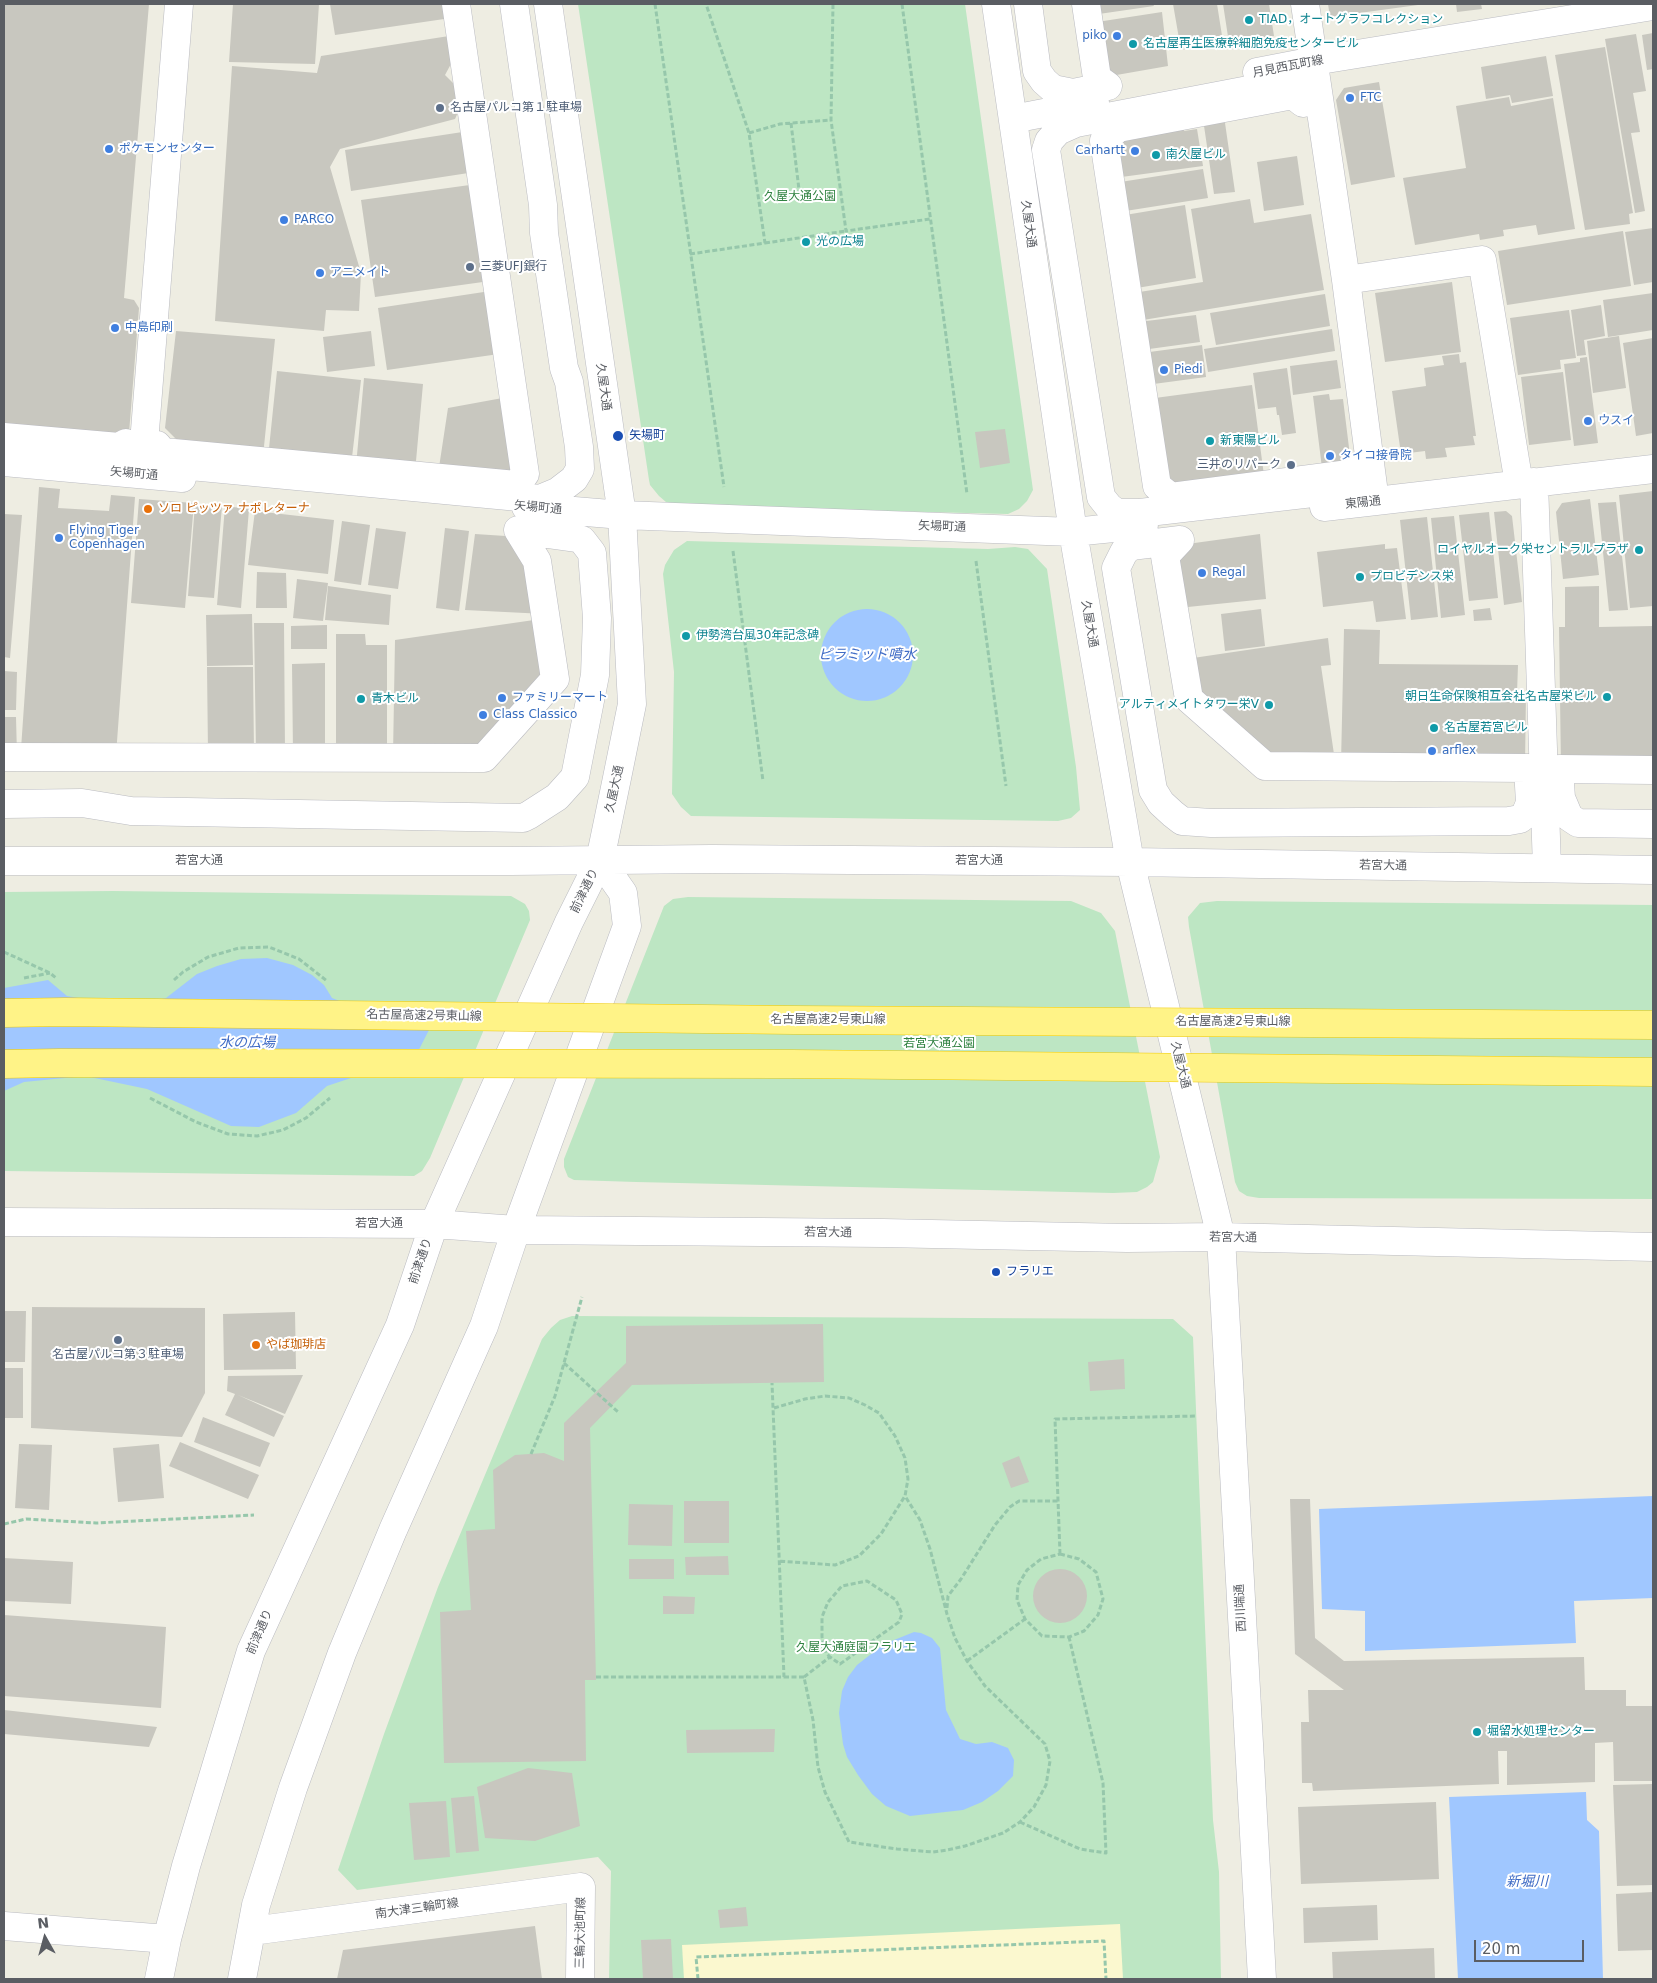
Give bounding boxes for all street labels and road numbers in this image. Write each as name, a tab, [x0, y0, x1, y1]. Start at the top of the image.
street label: 月見西瓦町線	[1251, 53, 1325, 81]
street label: 久屋大通	[1018, 199, 1038, 249]
street label: 久屋大通	[593, 362, 613, 412]
street label: 矢場町通	[109, 465, 159, 483]
street label: 東陽通	[1344, 494, 1382, 512]
street label: 矢場町通	[513, 499, 563, 517]
street label: 矢場町通	[918, 519, 966, 535]
street label: 久屋大通	[1078, 599, 1100, 649]
street label: 久屋大通	[603, 764, 627, 814]
street label: 若宮大通	[175, 854, 223, 868]
street label: 若宮大通	[955, 854, 1003, 868]
street label: 若宮大通	[1359, 858, 1407, 874]
street label: 前津通り	[568, 866, 602, 916]
street label: 名古屋高速2号東山線	[366, 1008, 482, 1024]
street label: 名古屋高速2号東山線	[770, 1013, 886, 1027]
street label: 名古屋高速2号東山線	[1175, 1015, 1291, 1029]
street label: 久屋大通	[1167, 1040, 1193, 1090]
street label: 若宮大通	[355, 1217, 403, 1231]
street label: 若宮大通	[804, 1225, 852, 1241]
street label: 若宮大通	[1209, 1230, 1257, 1246]
street label: 前津通り	[406, 1236, 436, 1286]
street label: 西川端通	[1233, 1584, 1249, 1632]
street label: 前津通り	[244, 1607, 276, 1657]
street label: 南大津三輪町線	[374, 1896, 460, 1922]
street label: 三輪大池町線	[573, 1897, 589, 1969]

